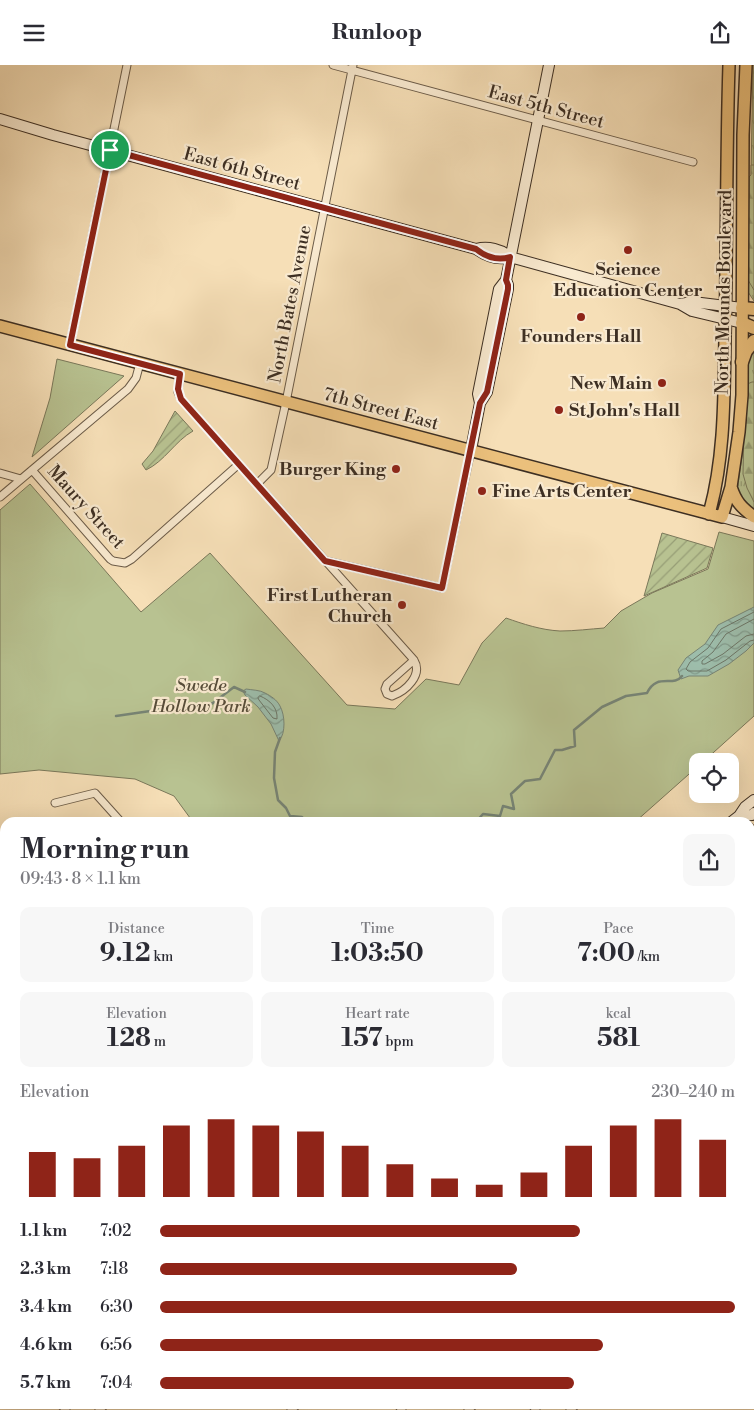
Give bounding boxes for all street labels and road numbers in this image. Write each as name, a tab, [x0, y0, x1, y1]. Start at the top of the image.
street label: East 5th Street	[485, 80, 607, 134]
street label: East 6th Street	[181, 142, 304, 196]
street label: North Mounds Boulevard	[711, 189, 737, 395]
street label: North Bates Avenue	[263, 223, 317, 385]
street label: 7th Street East	[321, 383, 442, 436]
street label: Maury Street	[42, 460, 130, 554]

